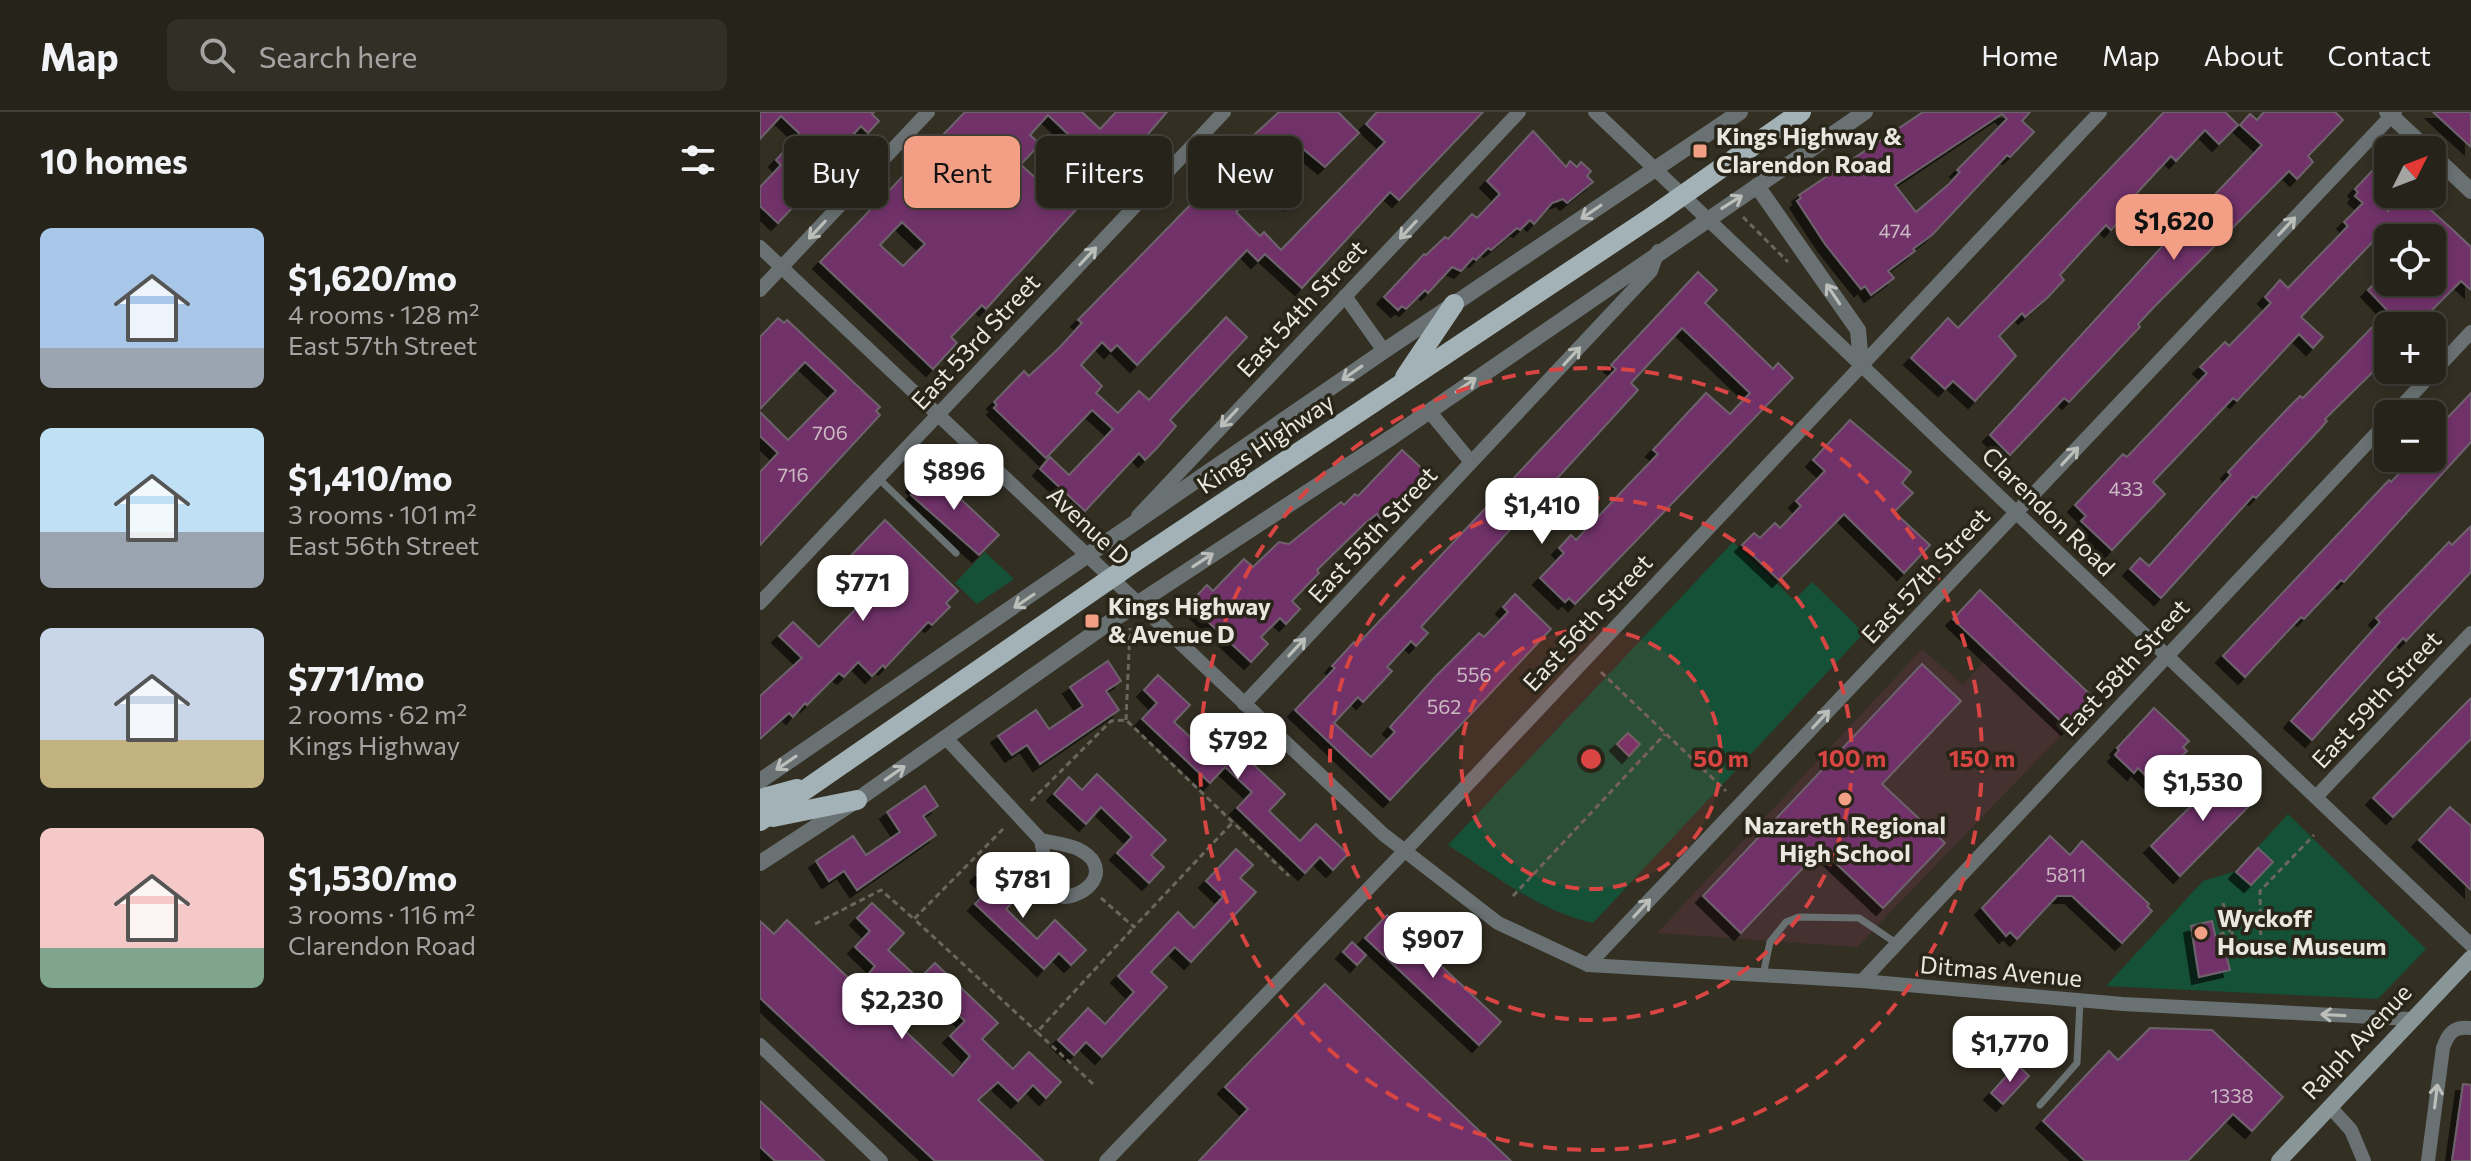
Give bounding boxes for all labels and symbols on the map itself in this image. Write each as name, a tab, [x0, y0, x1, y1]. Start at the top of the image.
place label: Kings Highway & Clarendon Road	[1716, 121, 1903, 178]
north arrow	[2374, 136, 2446, 208]
marker: Kings Highway & Clarendon Road	[1691, 142, 1709, 160]
one-way arrow	[1720, 193, 1743, 209]
pin: $1,620	[2109, 194, 2239, 262]
one-way arrow	[1580, 204, 1602, 220]
one-way arrow	[2278, 216, 2297, 236]
house number: 474	[1879, 218, 1911, 242]
one-way arrow	[808, 219, 827, 239]
one-way arrow	[1399, 219, 1418, 239]
street label: East 54th Street	[1230, 234, 1372, 382]
one-way arrow	[1078, 246, 1097, 266]
street label: East 53rd Street	[905, 267, 1045, 415]
one-way arrow	[1825, 284, 1841, 306]
one-way arrow	[1562, 346, 1581, 366]
one-way arrow	[1342, 365, 1364, 381]
one-way arrow	[1454, 377, 1476, 393]
street label: Kings Highway	[1191, 386, 1339, 499]
one-way arrow	[1221, 408, 1239, 428]
house number: 706	[812, 420, 848, 444]
street label: Clarendon Road	[1977, 440, 2121, 582]
pin: $896	[907, 444, 1001, 512]
one-way arrow	[2061, 446, 2080, 466]
street label: East 55th Street	[1301, 460, 1443, 608]
house number: 716	[777, 462, 809, 486]
house number: 433	[2109, 476, 2143, 500]
pin: $1,410	[1477, 478, 1607, 546]
street label: Avenue D	[1042, 479, 1136, 570]
street label: East 57th Street	[1855, 501, 1995, 649]
street label: East 56th Street	[1516, 547, 1658, 696]
one-way arrow	[1191, 552, 1213, 568]
pin: $771	[816, 555, 910, 623]
place label: Kings Highway & Avenue D	[1108, 591, 1271, 648]
street label: East 58th Street	[2053, 592, 2195, 741]
one-way arrow	[1014, 593, 1036, 609]
marker: Kings Highway & Avenue D	[1083, 612, 1101, 630]
street label: East 59th Street	[2305, 624, 2447, 773]
one-way arrow	[1288, 637, 1307, 657]
house number: 556	[1456, 662, 1492, 686]
house number: 562	[1427, 694, 1461, 718]
one-way arrow	[1811, 710, 1829, 730]
pin: $792	[1191, 713, 1285, 781]
text: 50 m	[1693, 743, 1749, 772]
text: 100 m	[1818, 743, 1886, 772]
text: 150 m	[1949, 743, 2015, 772]
centre of rings	[1577, 745, 1605, 773]
one-way arrow	[776, 755, 798, 771]
pin: $1,530	[2138, 755, 2268, 823]
one-way arrow	[883, 765, 905, 781]
marker: Nazareth Regional High School	[1836, 790, 1854, 808]
place label: Nazareth Regional High School	[1744, 810, 1946, 867]
pin: $781	[976, 852, 1070, 920]
house number: 5811	[2046, 862, 2086, 886]
one-way arrow	[1632, 898, 1651, 918]
place label: Wyckoff House Museum	[2217, 903, 2387, 960]
pin: $907	[1386, 912, 1480, 980]
marker: Wyckoff House Museum	[2192, 924, 2210, 942]
street label: Ditmas Avenue	[1919, 949, 2083, 992]
pin: $2,230	[837, 973, 967, 1041]
street label: Ralph Avenue	[2295, 977, 2417, 1105]
one-way arrow	[2320, 1007, 2347, 1022]
pin: $1,770	[1945, 1016, 2075, 1084]
house number: 1338	[2210, 1083, 2254, 1107]
one-way arrow	[2429, 1083, 2444, 1110]

